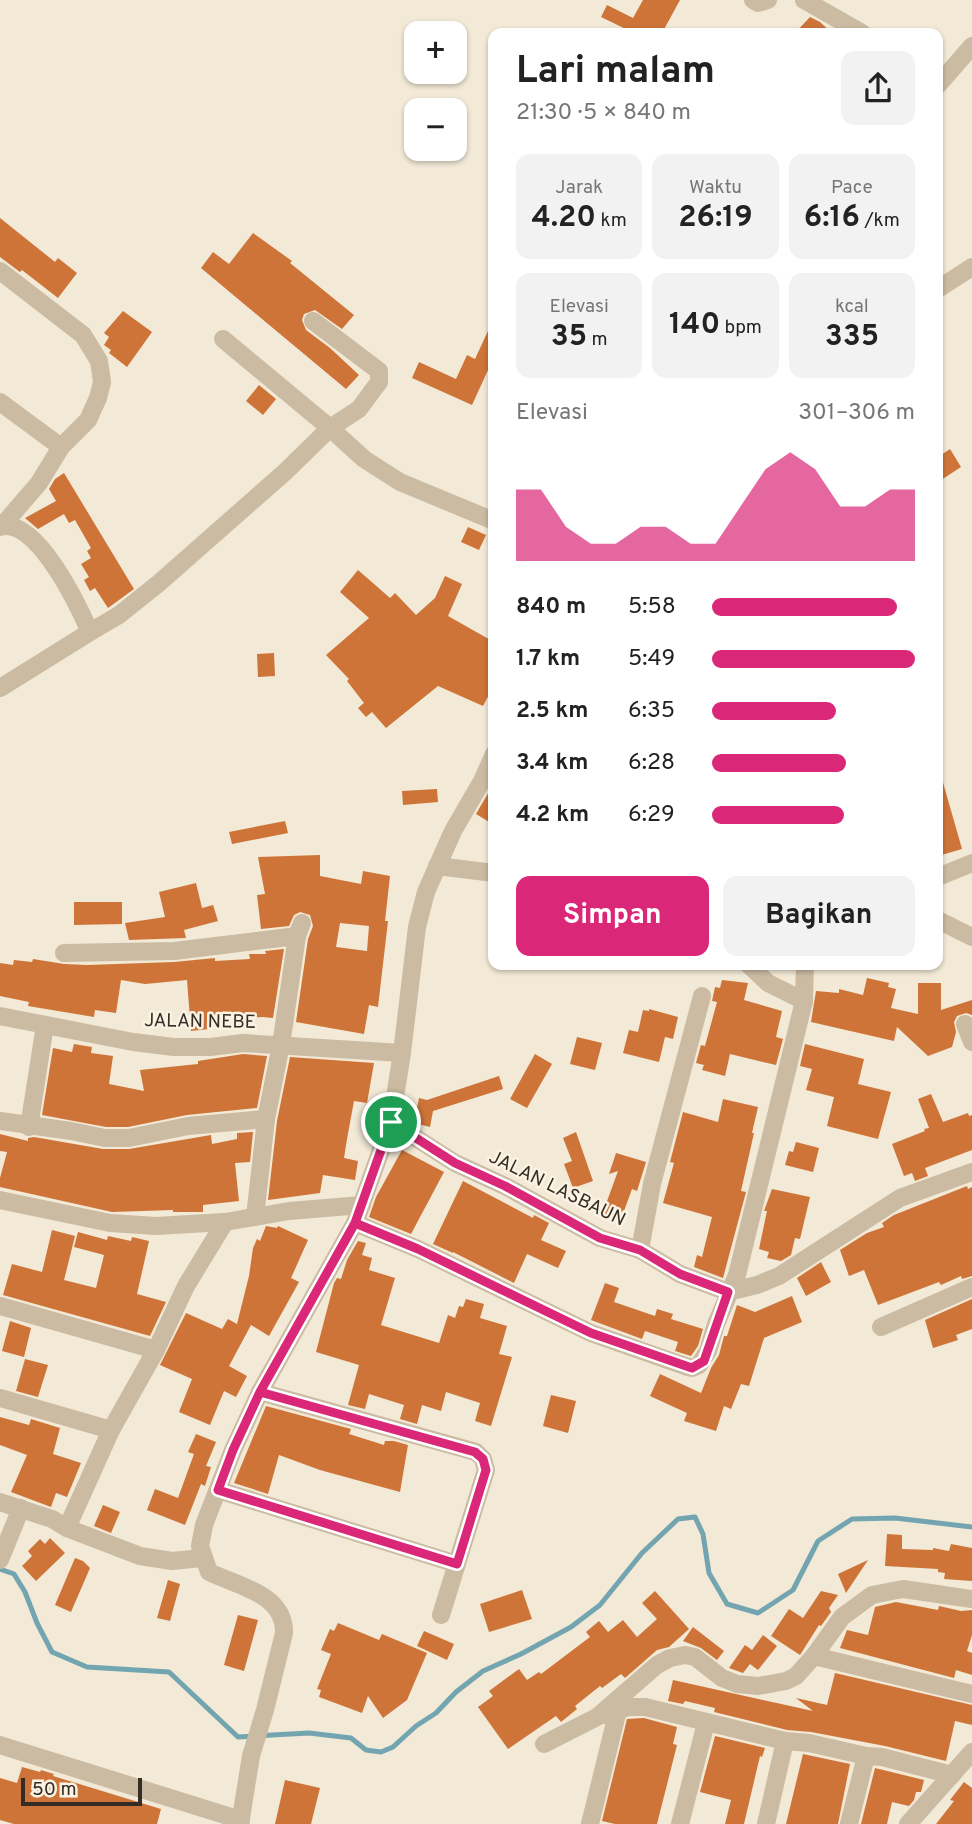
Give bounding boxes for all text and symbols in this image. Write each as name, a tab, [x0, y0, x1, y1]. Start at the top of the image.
map controls	[404, 21, 467, 161]
button: +	[404, 21, 467, 84]
text: Lari malam	[516, 48, 715, 97]
button: share	[841, 51, 915, 125]
button: −	[404, 98, 467, 161]
text: 21:30 · 5 × 840 m	[516, 99, 691, 128]
text: Jarak	[555, 176, 603, 200]
text: Waktu	[689, 176, 742, 200]
text: Pace	[831, 176, 873, 200]
text: 4.20	[531, 200, 596, 237]
text: 26:19	[678, 200, 753, 237]
text: 6:16	[804, 200, 860, 237]
text: km	[596, 209, 627, 233]
text: /km	[860, 209, 900, 233]
text: Elevasi	[550, 295, 609, 319]
text: kcal	[835, 295, 869, 319]
text: 140	[669, 307, 720, 344]
text: bpm	[720, 316, 762, 340]
text: 35	[551, 319, 587, 356]
text: 335	[825, 319, 879, 356]
text: m	[587, 328, 608, 352]
text: Elevasi	[516, 399, 588, 428]
text: 301–306 m	[798, 399, 915, 428]
text: 840 m	[516, 593, 586, 622]
text: 5:58	[628, 593, 676, 622]
text: 1.7 km	[516, 645, 580, 674]
text: 5:49	[628, 645, 675, 674]
text: 2.5 km	[516, 697, 589, 726]
text: 6:35	[628, 697, 675, 726]
text: 3.4 km	[516, 749, 588, 778]
text: 6:28	[628, 749, 675, 778]
text: 4.2 km	[516, 801, 589, 830]
text: 6:29	[628, 801, 675, 830]
button: Simpan	[516, 876, 709, 956]
button: Bagikan	[723, 876, 915, 956]
street label: JALAN NEBE	[144, 1009, 256, 1035]
pin	[361, 1092, 421, 1152]
icon: arrive	[372, 1103, 410, 1141]
street label: JALAN LASBAUN	[485, 1146, 629, 1232]
scale bar	[21, 1775, 142, 1807]
text: 50 m	[32, 1778, 77, 1802]

